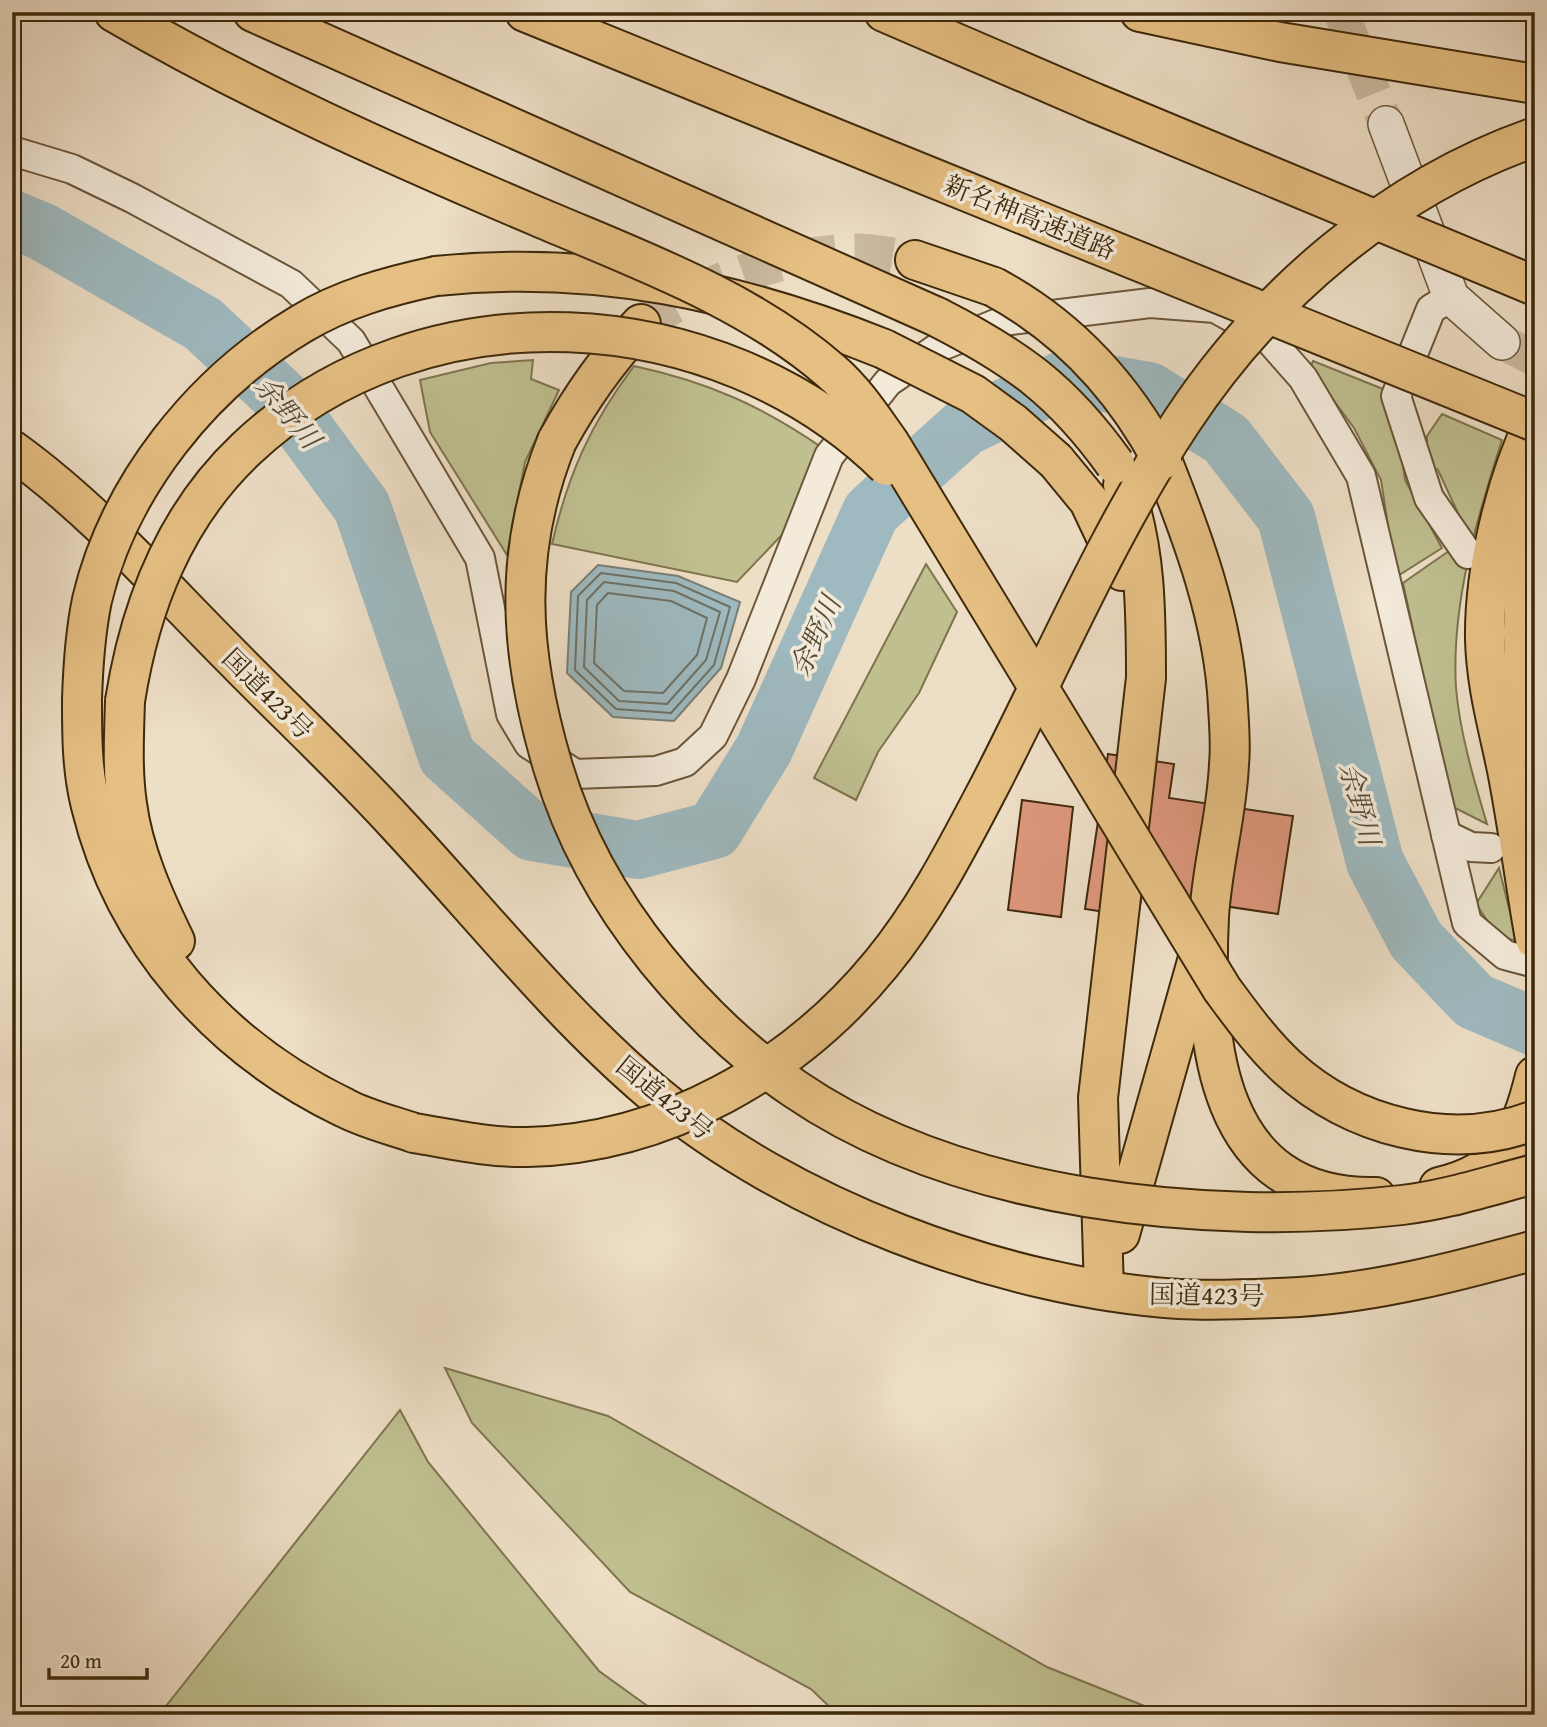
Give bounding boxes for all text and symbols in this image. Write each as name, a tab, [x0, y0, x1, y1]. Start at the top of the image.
street label: 新名神高速道路	[939, 164, 1122, 269]
water label: 余野川	[246, 366, 333, 459]
water label: 余野川	[779, 586, 852, 683]
street label: 国道423号	[214, 639, 323, 748]
water label: 余野川	[1330, 758, 1392, 853]
street label: 国道423号	[608, 1046, 722, 1149]
street label: 国道423号	[1149, 1274, 1265, 1315]
scale bar	[49, 1636, 147, 1680]
text: 20 m	[60, 1645, 102, 1676]

